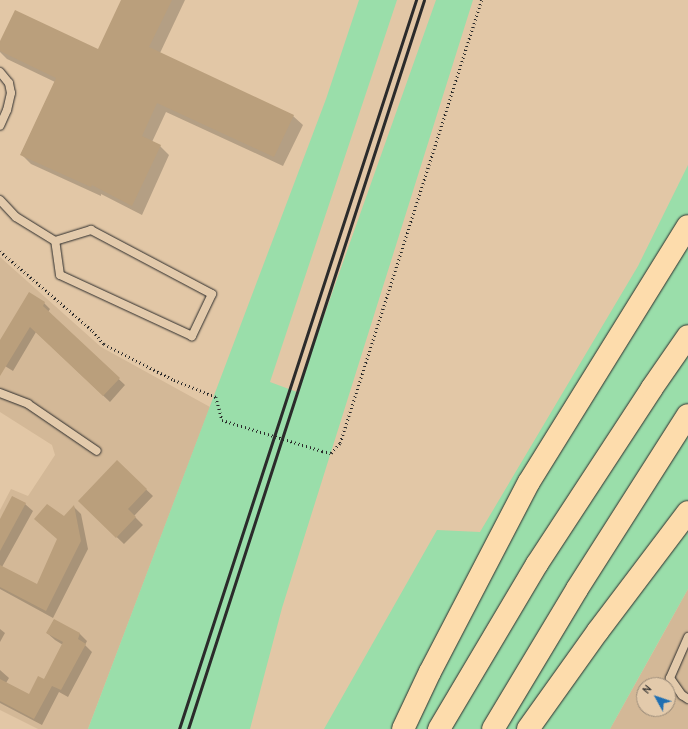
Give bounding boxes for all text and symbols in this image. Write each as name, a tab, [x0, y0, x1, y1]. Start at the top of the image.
north arrow	[636, 677, 676, 717]
text: N	[640, 683, 654, 697]

